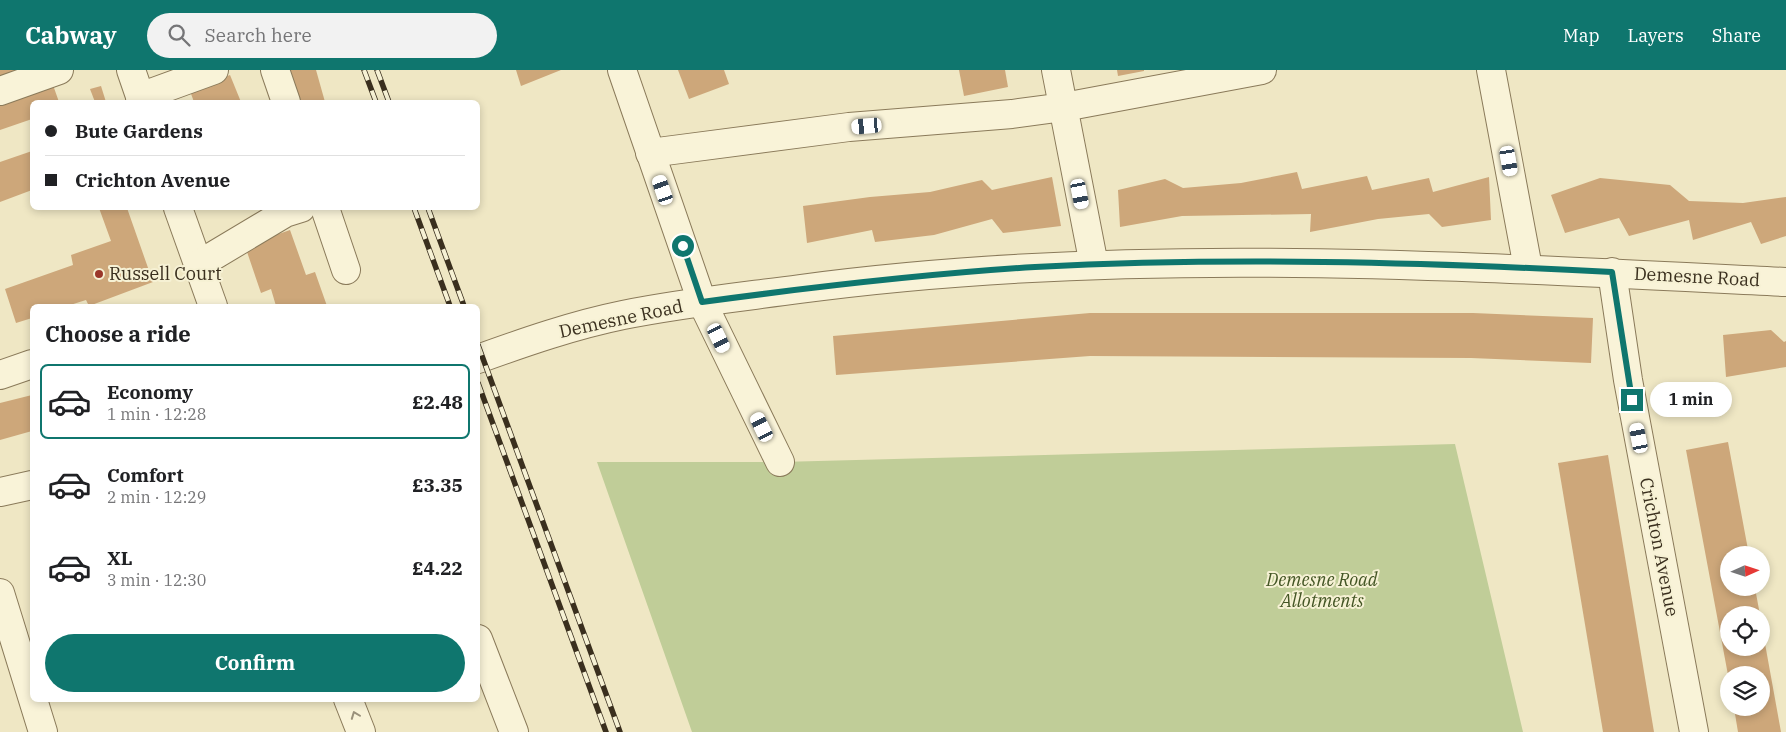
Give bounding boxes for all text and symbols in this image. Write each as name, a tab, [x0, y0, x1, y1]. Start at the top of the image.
search box	[147, 13, 497, 58]
text: Cabway	[25, 19, 117, 51]
icon: search	[165, 21, 193, 49]
text: Search here	[205, 23, 312, 47]
text: Map	[1563, 24, 1600, 47]
text: Layers	[1628, 24, 1684, 47]
text: Share	[1712, 24, 1761, 47]
car	[851, 117, 882, 135]
text: Bute Gardens	[75, 119, 203, 143]
car	[1499, 145, 1518, 177]
text: Crichton Avenue	[75, 168, 230, 192]
car	[651, 173, 674, 207]
car	[1069, 178, 1090, 210]
route start	[672, 235, 694, 257]
place label: Russell Court	[109, 262, 222, 285]
street label: Demesne Road	[1633, 262, 1761, 291]
marker: Russell Court	[93, 268, 105, 280]
street label: Demesne Road	[557, 294, 685, 343]
text: Choose a ride	[45, 319, 191, 348]
car	[705, 321, 732, 355]
icon: car	[47, 379, 92, 424]
text: Economy	[107, 380, 193, 404]
callout: 1 min	[1650, 382, 1732, 418]
route end	[1621, 389, 1643, 411]
text: 1 min	[1669, 389, 1713, 409]
text: £2.48	[412, 390, 463, 414]
text: 1 min · 12:28	[107, 404, 206, 424]
car	[748, 410, 775, 444]
car	[1628, 422, 1649, 454]
icon: car	[47, 462, 92, 507]
text: Comfort	[107, 463, 184, 487]
text: £3.35	[412, 473, 463, 497]
street label: Crichton Avenue	[1635, 475, 1684, 618]
text: 2 min · 12:29	[107, 487, 206, 507]
icon: car	[47, 545, 92, 590]
text: XL	[107, 546, 133, 570]
north arrow	[1720, 546, 1770, 596]
map controls	[1720, 546, 1770, 716]
text: £4.22	[412, 556, 463, 580]
park label: Demesne Road Allotments	[1265, 568, 1378, 612]
text: 3 min · 12:30	[107, 570, 206, 590]
button: locate	[1720, 606, 1770, 656]
button: Confirm	[45, 634, 465, 692]
button: layers	[1720, 666, 1770, 716]
one-way arrow	[351, 712, 361, 720]

